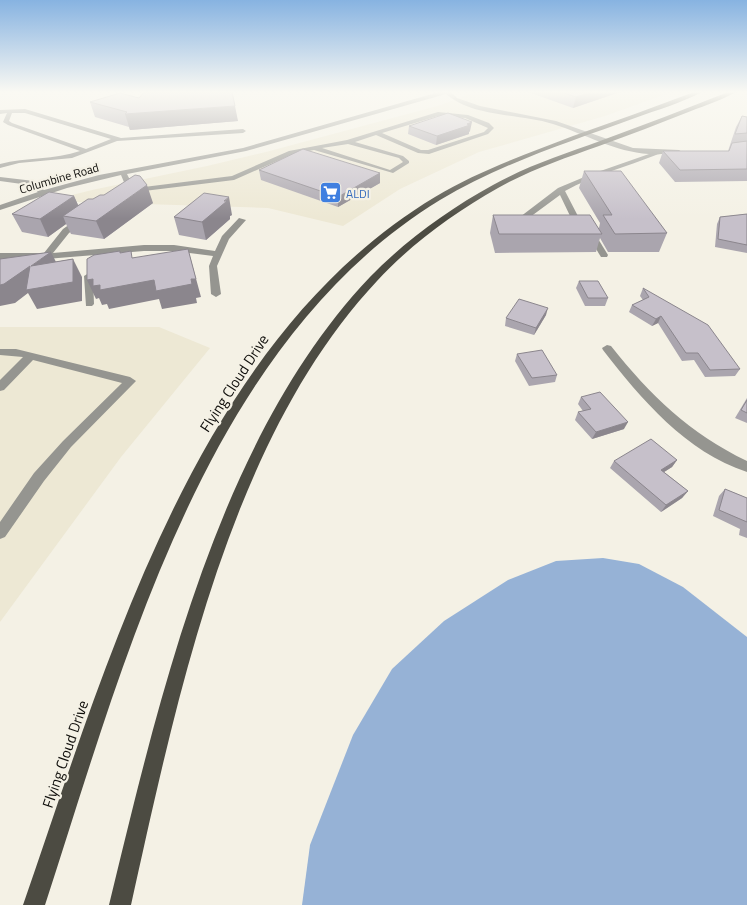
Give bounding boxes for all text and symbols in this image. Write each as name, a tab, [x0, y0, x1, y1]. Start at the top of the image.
street label: Columbine Road	[17, 158, 101, 198]
supermarket icon: ALDI	[318, 181, 342, 205]
place label: ALDI	[346, 184, 370, 203]
street label: Flying Cloud Drive	[194, 330, 274, 436]
street label: Flying Cloud Drive	[36, 697, 94, 811]

